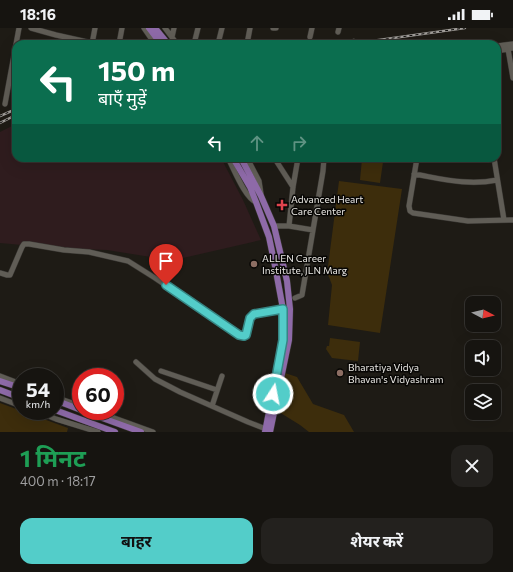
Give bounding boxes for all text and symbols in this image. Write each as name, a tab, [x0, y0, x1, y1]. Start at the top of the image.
text: 18:16	[20, 5, 56, 23]
text: 150 m	[98, 53, 175, 87]
icon: left	[32, 56, 84, 108]
text: बाएँ मुड़ें	[98, 87, 147, 109]
icon: left	[204, 132, 226, 154]
icon: ahead	[246, 132, 268, 154]
icon: right	[288, 132, 310, 154]
place label: Advanced Heart Care Center	[291, 193, 363, 217]
marker: Advanced Heart Care Center	[276, 199, 288, 211]
pin	[149, 244, 183, 285]
icon: arrive	[155, 250, 177, 272]
place label: ALLEN Career Institute, JLN Marg	[262, 252, 348, 276]
marker: ALLEN Career Institute, JLN Marg	[249, 259, 259, 269]
north arrow	[465, 296, 501, 332]
map controls	[465, 296, 501, 420]
button: sound	[465, 340, 501, 376]
place label: Bharatiya Vidya Bhavan's Vidyashram	[348, 361, 443, 385]
speed limit sign: 60	[72, 368, 124, 420]
marker: Bharatiya Vidya Bhavan's Vidyashram	[335, 368, 345, 378]
position arrow	[252, 373, 294, 415]
text: 54	[26, 377, 50, 401]
button: layers	[465, 384, 501, 420]
text: km/h	[26, 398, 50, 410]
text: 1 मिनट	[20, 443, 86, 472]
button: close	[451, 445, 493, 487]
text: 400 m · 18:17	[20, 473, 96, 489]
button: बाहर	[20, 518, 253, 564]
button: शेयर करें	[261, 518, 493, 564]

